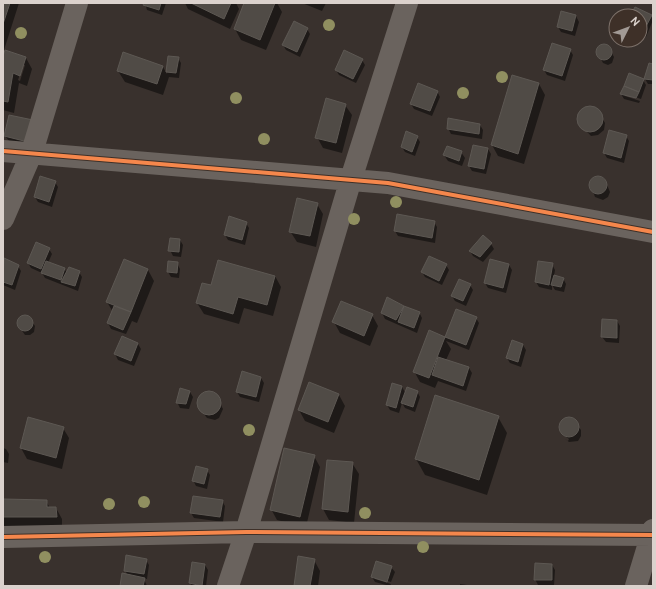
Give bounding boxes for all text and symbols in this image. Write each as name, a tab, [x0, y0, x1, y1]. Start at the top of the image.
north arrow	[608, 8, 648, 48]
text: N	[628, 14, 643, 29]

